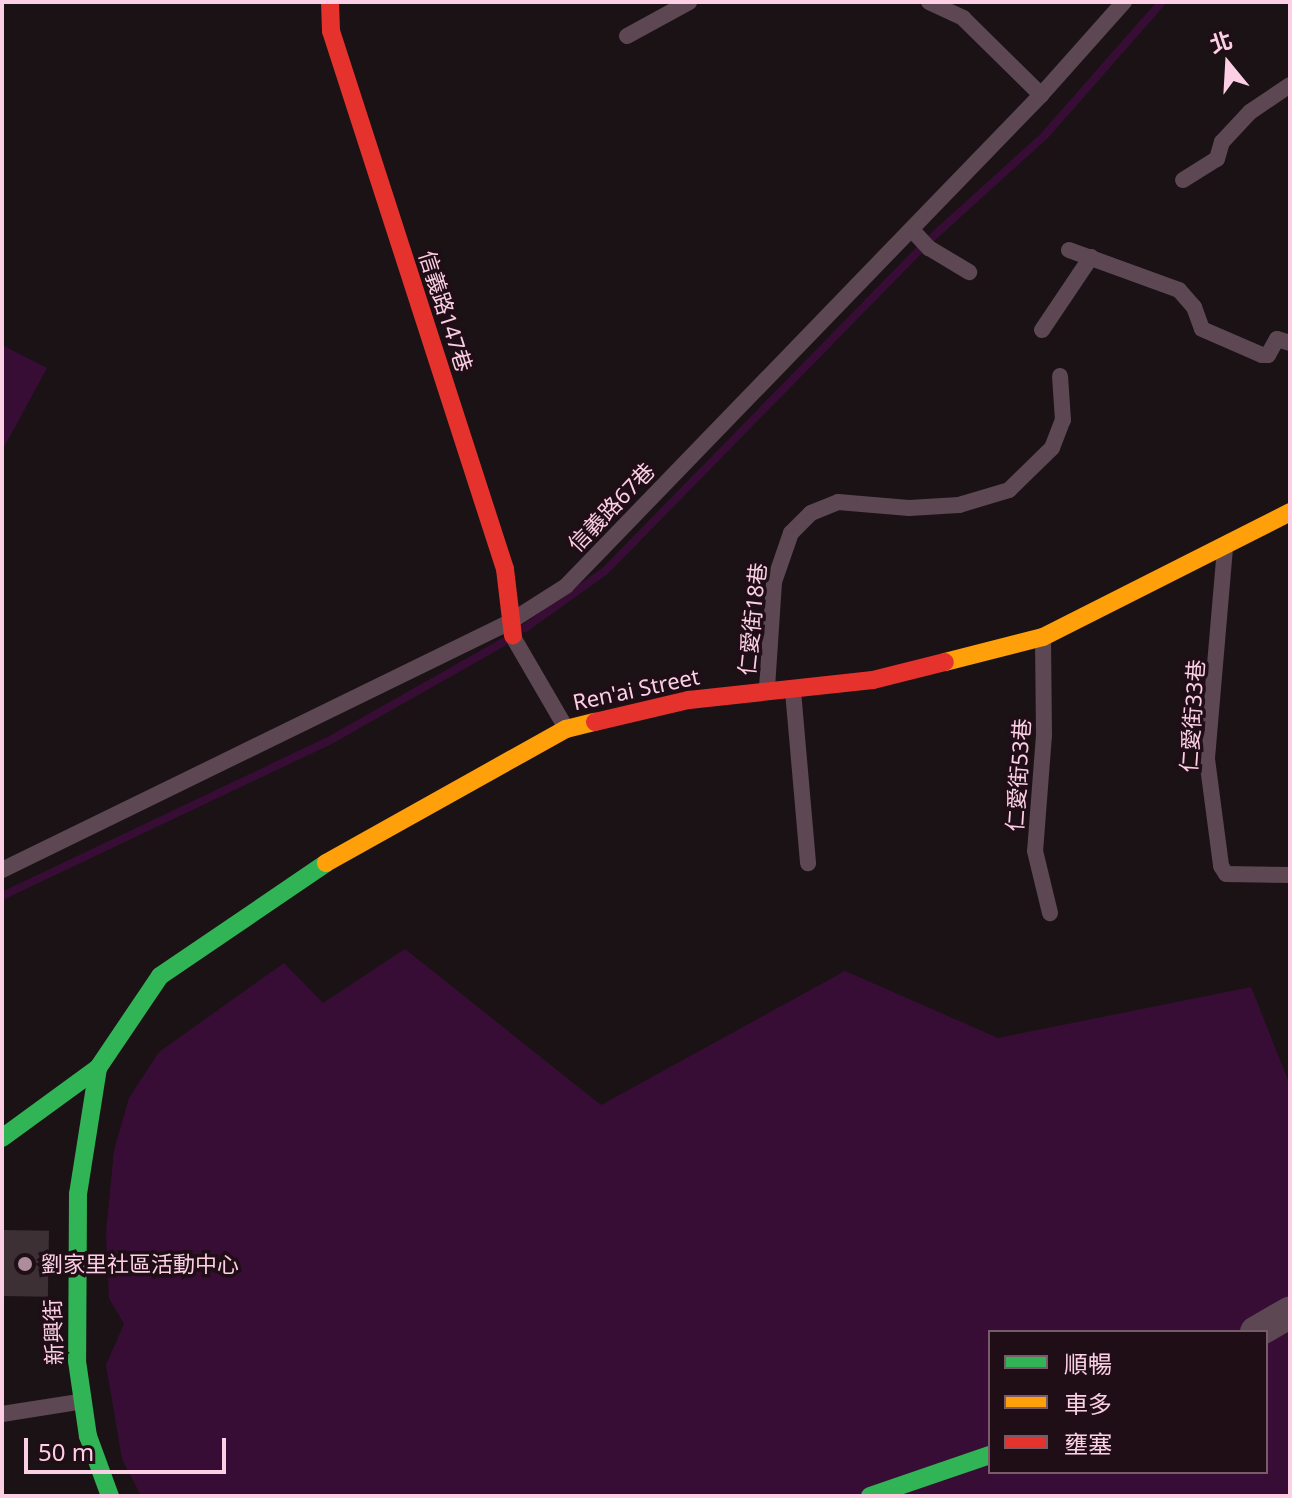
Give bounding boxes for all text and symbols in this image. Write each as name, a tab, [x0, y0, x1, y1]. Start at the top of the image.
north arrow	[1188, 24, 1268, 104]
text: 北	[1205, 24, 1236, 59]
street label: 信義路147巷	[414, 247, 478, 375]
street label: 信義路67巷	[562, 457, 660, 557]
street label: 仁愛街18巷	[733, 561, 771, 677]
street label: 仁愛街33巷	[1175, 659, 1209, 773]
street label: Ren'ai Street	[570, 663, 702, 715]
street label: 仁愛街53巷	[1001, 718, 1035, 832]
place label: 劉家里社區活動中心	[41, 1251, 239, 1277]
marker: 劉家里社區活動中心	[16, 1255, 34, 1273]
street label: 新興街	[39, 1299, 67, 1365]
legend	[988, 1330, 1268, 1474]
text: 順暢	[1064, 1347, 1112, 1380]
text: 車多	[1064, 1387, 1112, 1420]
scale bar	[28, 1422, 230, 1472]
text: 壅塞	[1064, 1427, 1112, 1460]
text: 50 m	[38, 1435, 94, 1468]

